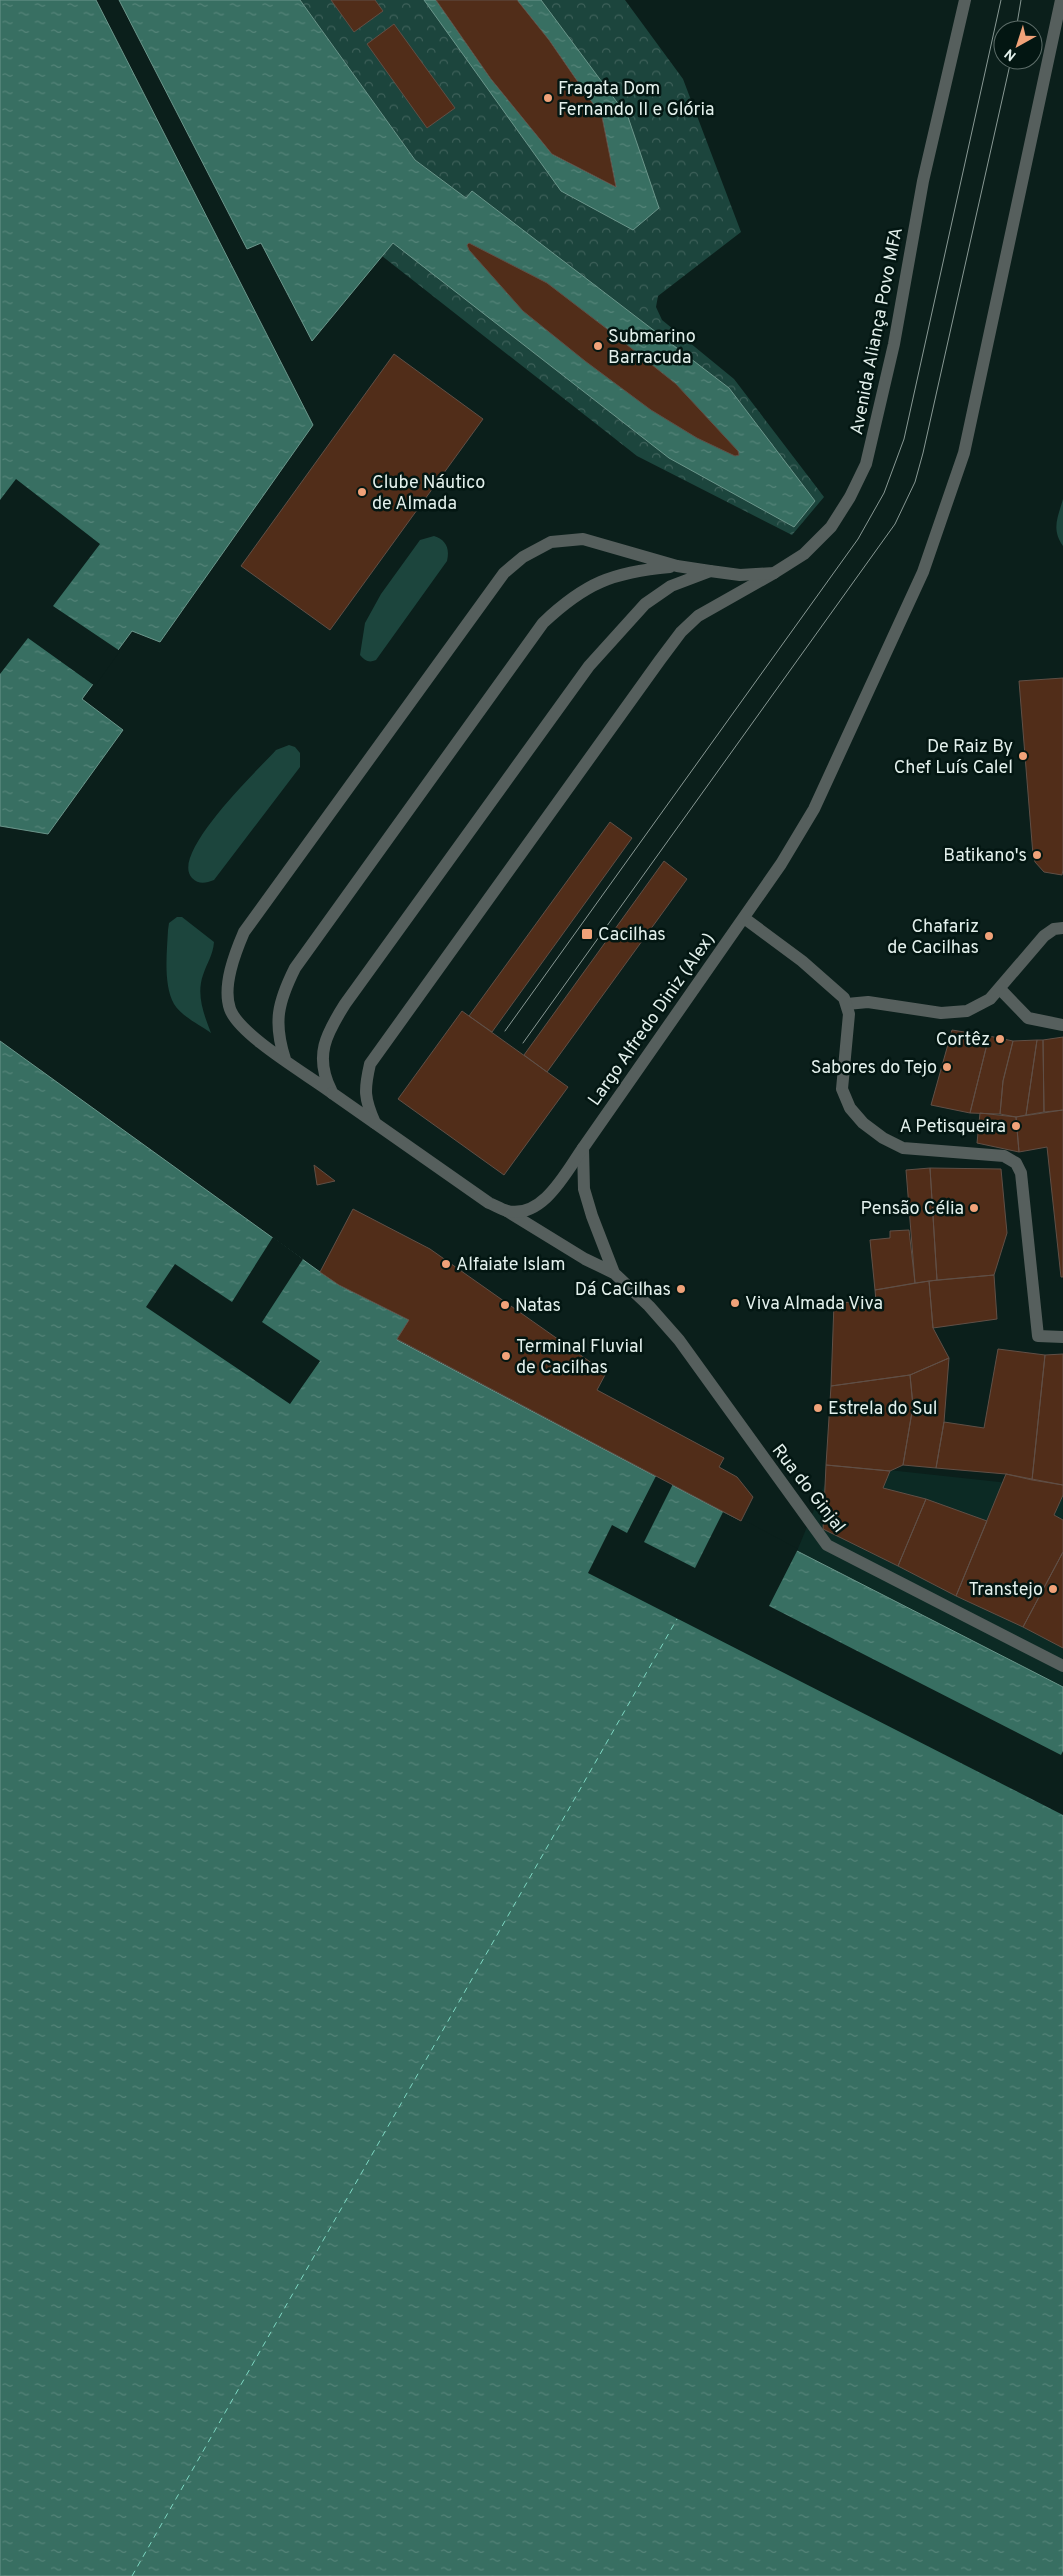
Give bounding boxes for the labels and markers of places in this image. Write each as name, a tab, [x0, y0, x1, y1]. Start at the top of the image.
place label: Fragata Dom Fernando II e Glória	[558, 78, 715, 122]
marker: Fragata Dom Fernando II e Glória	[542, 92, 554, 104]
place label: Submarino Barracuda	[608, 326, 696, 370]
marker: Submarino Barracuda	[592, 340, 604, 352]
place label: Clube Náutico de Almada	[372, 472, 485, 516]
marker: Clube Náutico de Almada	[356, 486, 368, 498]
place label: De Raiz By Chef Luís Calel	[894, 736, 1013, 780]
marker: De Raiz By Chef Luís Calel	[1017, 750, 1029, 762]
place label: Batikano's	[943, 845, 1027, 868]
marker: Batikano's	[1031, 849, 1043, 861]
place label: Chafariz de Cacilhas	[887, 916, 979, 960]
place label: Cacilhas	[598, 924, 666, 947]
marker: Cacilhas	[580, 927, 594, 941]
marker: Chafariz de Cacilhas	[983, 930, 995, 942]
place label: Cortêz	[936, 1029, 990, 1052]
marker: Cortêz	[994, 1033, 1006, 1045]
place label: Sabores do Tejo	[811, 1057, 937, 1080]
marker: Sabores do Tejo	[941, 1061, 953, 1073]
place label: A Petisqueira	[900, 1116, 1006, 1139]
marker: A Petisqueira	[1010, 1120, 1022, 1132]
place label: Pensão Célia	[860, 1198, 964, 1221]
marker: Pensão Célia	[968, 1202, 980, 1214]
place label: Alfaiate Islam	[456, 1254, 566, 1277]
marker: Alfaiate Islam	[440, 1258, 452, 1270]
place label: Dá CaCilhas	[575, 1279, 671, 1302]
marker: Dá CaCilhas	[675, 1283, 687, 1295]
place label: Viva Almada Viva	[745, 1293, 883, 1316]
place label: Natas	[515, 1295, 561, 1318]
marker: Viva Almada Viva	[729, 1297, 741, 1309]
marker: Natas	[499, 1299, 511, 1311]
place label: Terminal Fluvial de Cacilhas	[516, 1336, 643, 1380]
marker: Terminal Fluvial de Cacilhas	[500, 1350, 512, 1362]
place label: Estrela do Sul	[828, 1398, 937, 1421]
marker: Estrela do Sul	[812, 1402, 824, 1414]
place label: Transtejo	[968, 1579, 1043, 1602]
marker: Transtejo	[1047, 1583, 1059, 1595]

